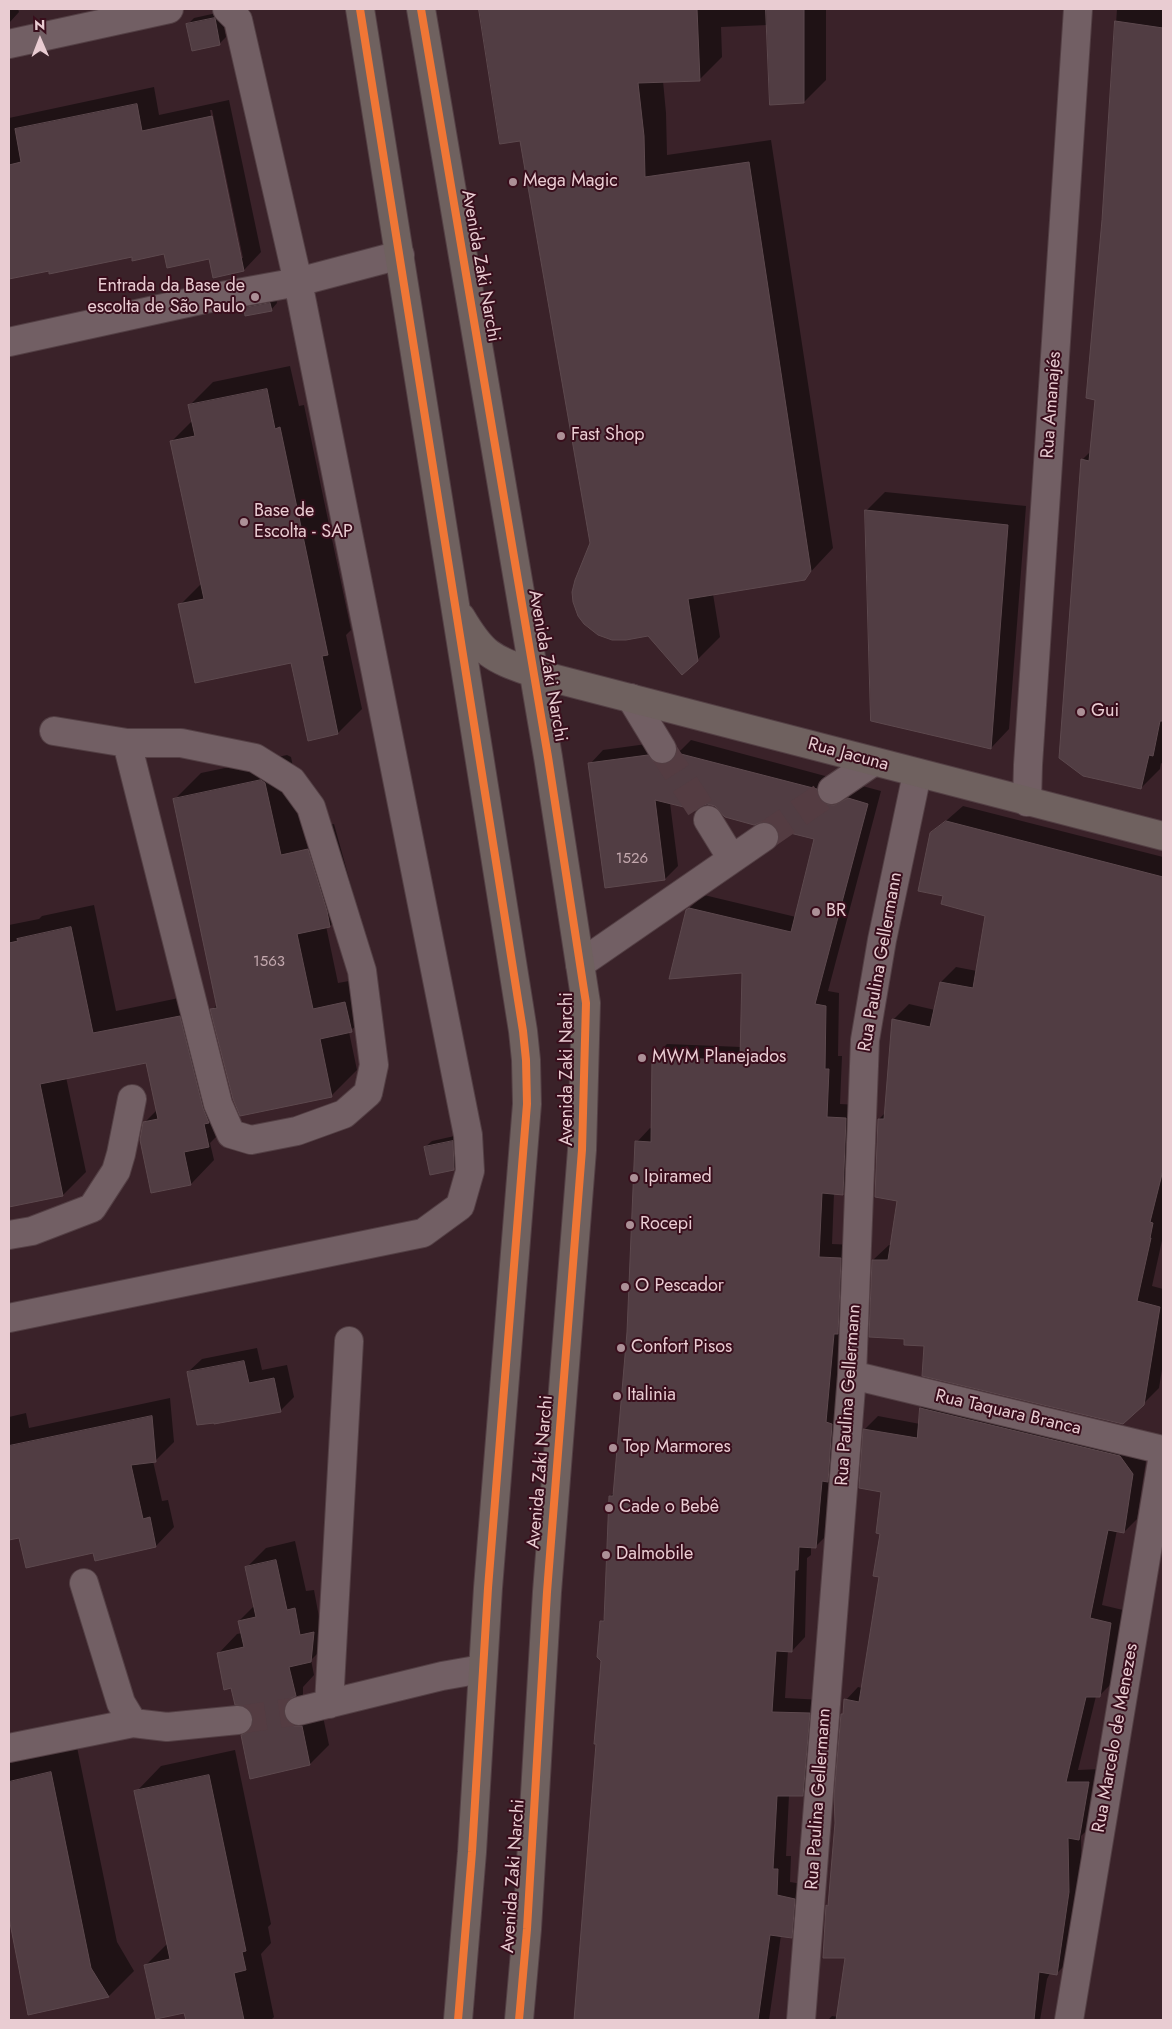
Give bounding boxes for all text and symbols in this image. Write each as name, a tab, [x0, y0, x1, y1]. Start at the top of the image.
north arrow	[15, 15, 65, 65]
text: N	[34, 15, 45, 35]
place label: Mega Magic	[523, 171, 618, 193]
marker: Mega Magic	[507, 176, 519, 188]
street label: Avenida Zaki Narchi	[456, 188, 504, 344]
place label: Entrada da Base de escolta de São Paulo	[87, 276, 245, 318]
marker: Entrada da Base de escolta de São Paulo	[249, 291, 261, 303]
street label: Rua Amanajés	[1037, 351, 1067, 459]
place label: Fast Shop	[571, 425, 644, 447]
marker: Fast Shop	[555, 430, 567, 442]
place label: Base de Escolta - SAP	[254, 501, 353, 544]
marker: Base de Escolta - SAP	[238, 516, 250, 528]
street label: Avenida Zaki Narchi	[523, 588, 571, 744]
place label: Gui	[1091, 701, 1119, 723]
marker: Gui	[1075, 706, 1087, 718]
street label: Rua Jacuna	[805, 734, 891, 776]
house number: 1526	[616, 850, 648, 868]
street label: Rua Paulina Gellermann	[855, 871, 907, 1053]
place label: BR	[826, 901, 846, 923]
marker: BR	[810, 906, 822, 918]
house number: 1563	[253, 953, 285, 971]
street label: Avenida Zaki Narchi	[557, 992, 579, 1146]
place label: MWM Planejados	[652, 1047, 786, 1069]
marker: MWM Planejados	[636, 1052, 648, 1064]
place label: Ipiramed	[644, 1167, 712, 1189]
marker: Ipiramed	[628, 1172, 640, 1184]
place label: Rocepi	[640, 1214, 693, 1236]
marker: Rocepi	[624, 1219, 636, 1231]
place label: O Pescador	[635, 1276, 724, 1298]
marker: O Pescador	[619, 1281, 631, 1293]
street label: Rua Paulina Gellermann	[832, 1304, 866, 1486]
place label: Confort Pisos	[631, 1337, 732, 1359]
marker: Confort Pisos	[615, 1342, 627, 1354]
place label: Italinia	[627, 1385, 676, 1407]
street label: Rua Taquara Branca	[933, 1386, 1083, 1440]
marker: Italinia	[611, 1390, 623, 1402]
street label: Avenida Zaki Narchi	[524, 1394, 558, 1550]
place label: Top Marmores	[623, 1437, 731, 1459]
marker: Top Marmores	[607, 1442, 619, 1454]
place label: Cade o Bebê	[619, 1497, 719, 1519]
marker: Cade o Bebê	[603, 1502, 615, 1514]
place label: Dalmobile	[616, 1544, 693, 1566]
marker: Dalmobile	[600, 1549, 612, 1561]
street label: Rua Marcelo de Menezes	[1089, 1642, 1143, 1834]
street label: Rua Paulina Gellermann	[802, 1708, 836, 1890]
street label: Avenida Zaki Narchi	[498, 1798, 530, 1954]

